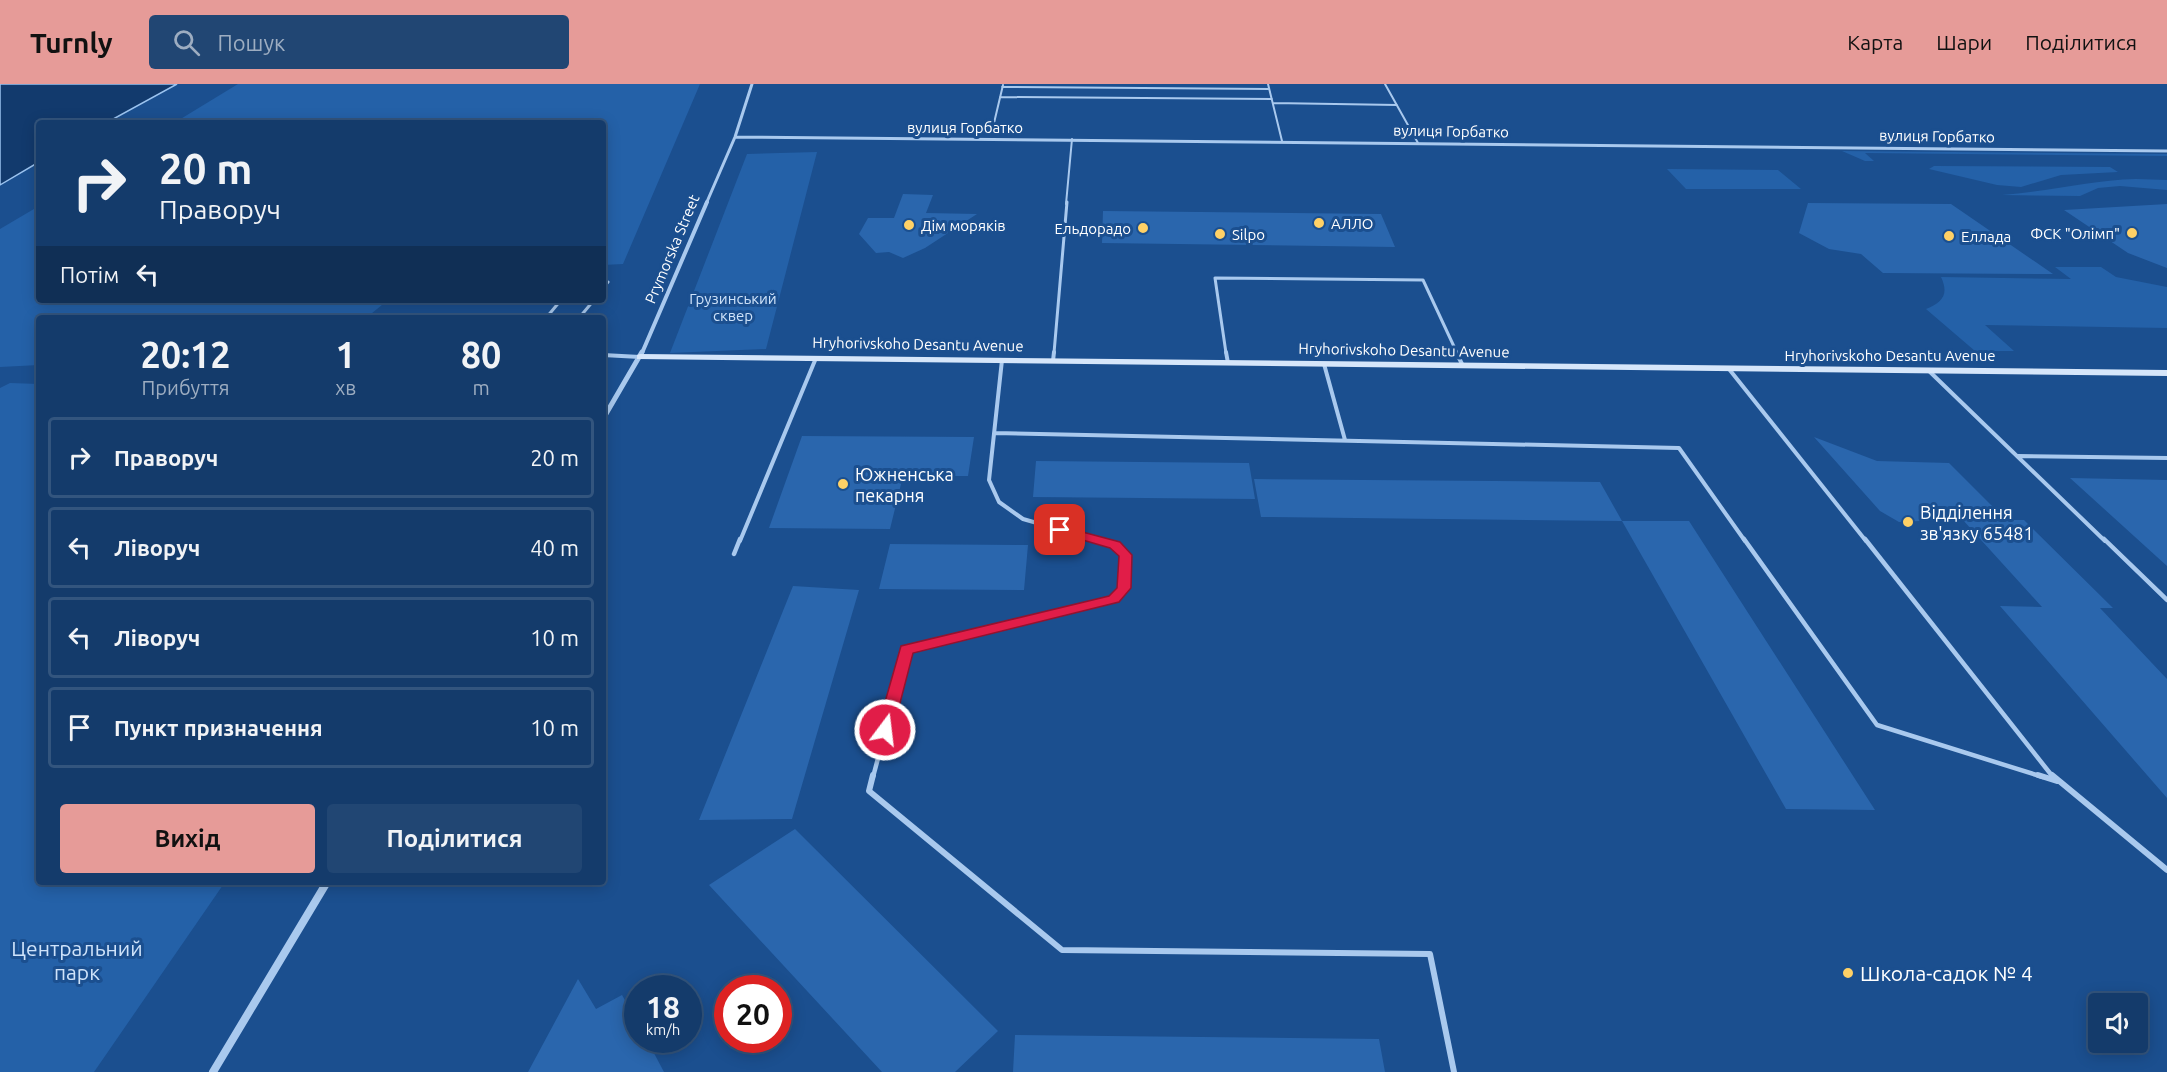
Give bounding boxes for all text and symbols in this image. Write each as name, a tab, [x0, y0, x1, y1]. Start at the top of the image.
search box	[149, 15, 569, 69]
icon: search	[170, 26, 203, 59]
text: Turnly	[30, 27, 113, 58]
text: Пошук	[218, 30, 285, 55]
text: Карта	[1847, 30, 1903, 54]
text: Шари	[1936, 30, 1992, 54]
text: Поділитися	[2025, 30, 2137, 54]
street label: вулиця Горбатко	[907, 119, 1023, 136]
street label: вулиця Горбатко	[1393, 121, 1509, 141]
street label: вулиця Горбатко	[1879, 126, 1995, 146]
icon: right	[60, 144, 138, 222]
text: 20 m	[159, 145, 253, 192]
street label: Prymorska Street	[641, 192, 703, 306]
text: Праворуч	[159, 194, 281, 224]
place label: АЛЛО	[1331, 215, 1373, 232]
marker: АЛЛО	[1312, 216, 1326, 230]
place label: Дім моряків	[921, 217, 1006, 234]
marker: Дім моряків	[902, 218, 916, 232]
place label: Ельдорадо	[1054, 220, 1131, 237]
marker: Ельдорадо	[1136, 221, 1150, 235]
place label: ФСК "Олімп"	[2030, 225, 2120, 242]
place label: Silpo	[1232, 226, 1265, 243]
marker: ФСК "Олімп"	[2125, 226, 2139, 240]
marker: Silpo	[1213, 227, 1227, 241]
place label: Еллада	[1961, 228, 2011, 245]
marker: Еллада	[1942, 229, 1956, 243]
icon: left	[131, 258, 164, 291]
text: Потім	[60, 262, 119, 287]
park label: Грузинський сквер	[689, 290, 777, 324]
text: 20:12	[141, 334, 231, 375]
text: 1	[336, 334, 356, 375]
text: 80	[461, 334, 501, 375]
street label: Hryhorivskoho Desantu Avenue	[812, 334, 1024, 354]
street label: Hryhorivskoho Desantu Avenue	[1298, 340, 1510, 360]
street label: Hryhorivskoho Desantu Avenue	[1784, 347, 1996, 364]
text: Прибуття	[142, 376, 230, 399]
text: хв	[335, 376, 356, 399]
text: m	[472, 376, 490, 399]
icon: right	[63, 441, 96, 474]
text: Праворуч	[114, 445, 218, 470]
text: 20 m	[530, 445, 579, 470]
place label: Южненська пекарня	[855, 464, 954, 505]
marker: Южненська пекарня	[836, 477, 850, 491]
place label: Відділення зв'язку 65481	[1920, 502, 2034, 543]
pin	[1034, 504, 1085, 555]
icon: arrive	[1043, 513, 1076, 546]
marker: Відділення зв'язку 65481	[1901, 515, 1915, 529]
icon: left	[63, 531, 96, 564]
text: Ліворуч	[114, 535, 200, 560]
text: 40 m	[530, 535, 579, 560]
icon: left	[63, 621, 96, 654]
text: Ліворуч	[114, 625, 200, 650]
text: 10 m	[530, 625, 579, 650]
position arrow	[853, 698, 917, 762]
icon: arrive	[63, 711, 96, 744]
text: Пункт призначення	[114, 715, 323, 740]
text: 10 m	[530, 715, 579, 740]
button: Вихід	[60, 804, 315, 873]
button: Поділитися	[327, 804, 582, 873]
park label: Центральний парк	[11, 936, 143, 984]
place label: Школа-садок № 4	[1860, 961, 2033, 985]
marker: Школа-садок № 4	[1841, 966, 1855, 980]
speed limit sign: 20	[714, 975, 792, 1053]
text: 18	[646, 990, 680, 1024]
map controls	[2088, 993, 2148, 1053]
button: sound	[2088, 993, 2148, 1053]
text: km/h	[646, 1021, 680, 1038]

